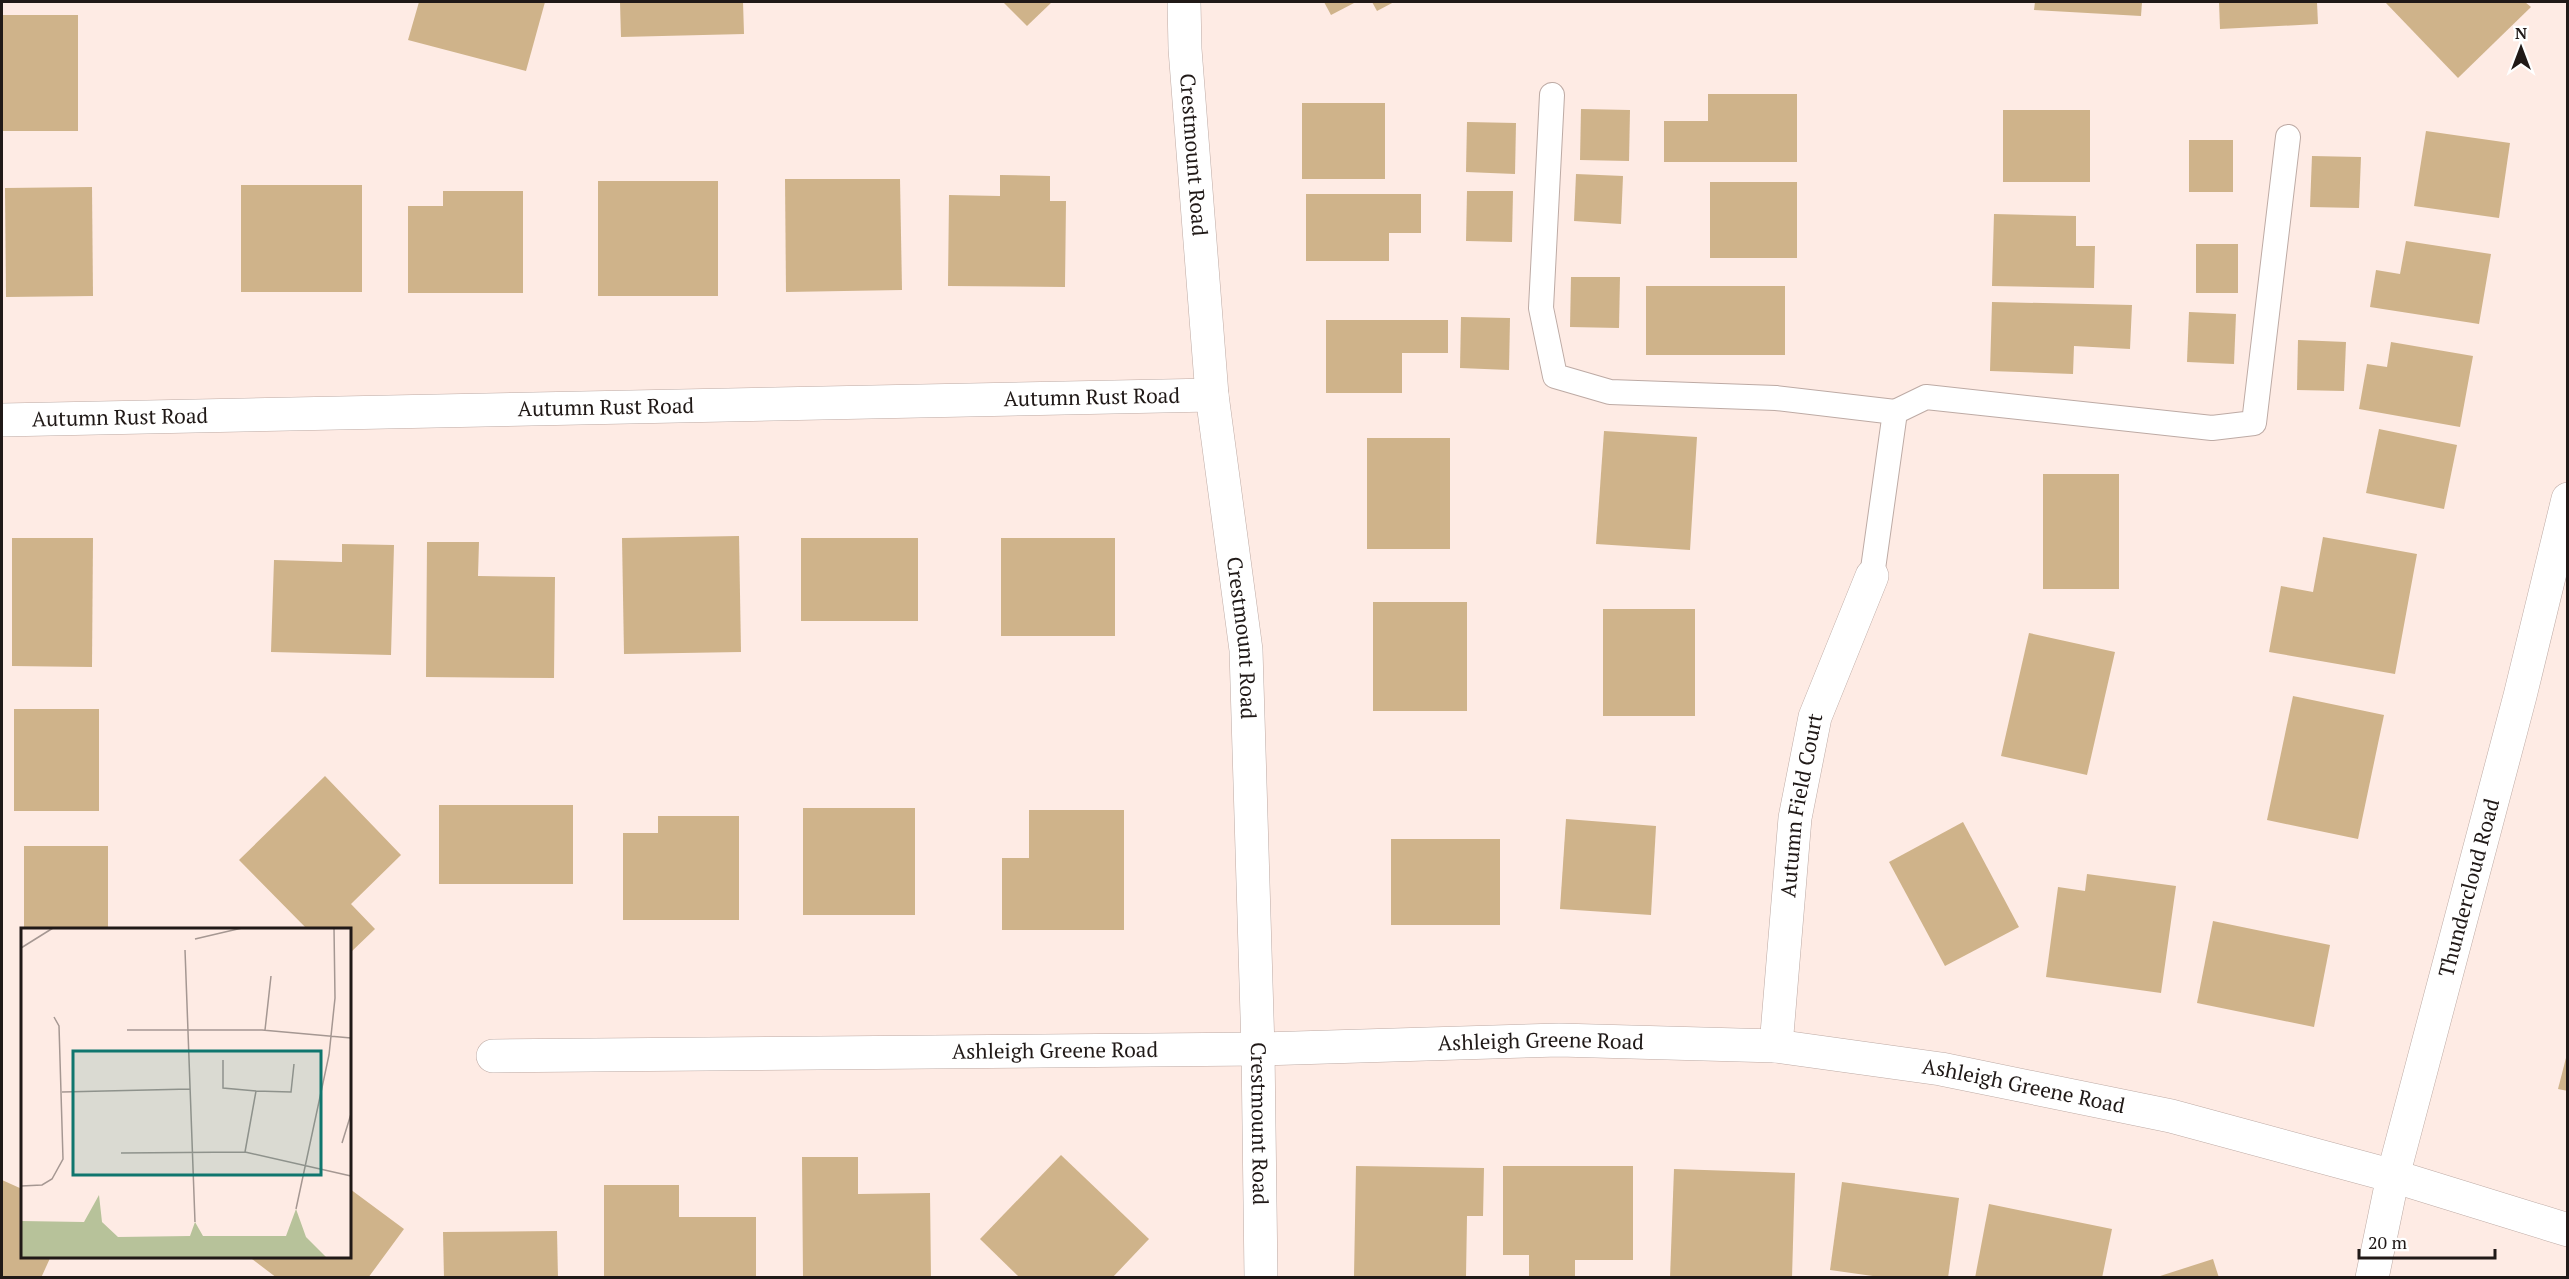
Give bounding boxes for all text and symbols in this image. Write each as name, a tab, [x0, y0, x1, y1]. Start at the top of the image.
north arrow	[2491, 18, 2551, 78]
text: N	[2515, 22, 2527, 44]
street label: Crestmount Road	[1174, 72, 1215, 237]
street label: Autumn Rust Road	[1003, 381, 1181, 412]
street label: Autumn Rust Road	[517, 391, 695, 422]
street label: Autumn Rust Road	[32, 401, 209, 432]
street label: Crestmount Road	[1221, 555, 1263, 720]
street label: Autumn Field Court	[1773, 711, 1828, 899]
street label: Thundercloud Road	[2431, 795, 2505, 980]
inset map	[21, 928, 351, 1258]
street label: Ashleigh Greene Road	[1437, 1025, 1645, 1057]
street label: Ashleigh Greene Road	[952, 1035, 1159, 1065]
street label: Crestmount Road	[1245, 1041, 1275, 1206]
street label: Ashleigh Greene Road	[1920, 1052, 2128, 1119]
scale bar	[2359, 1222, 2496, 1260]
text: 20 m	[2368, 1230, 2408, 1254]

